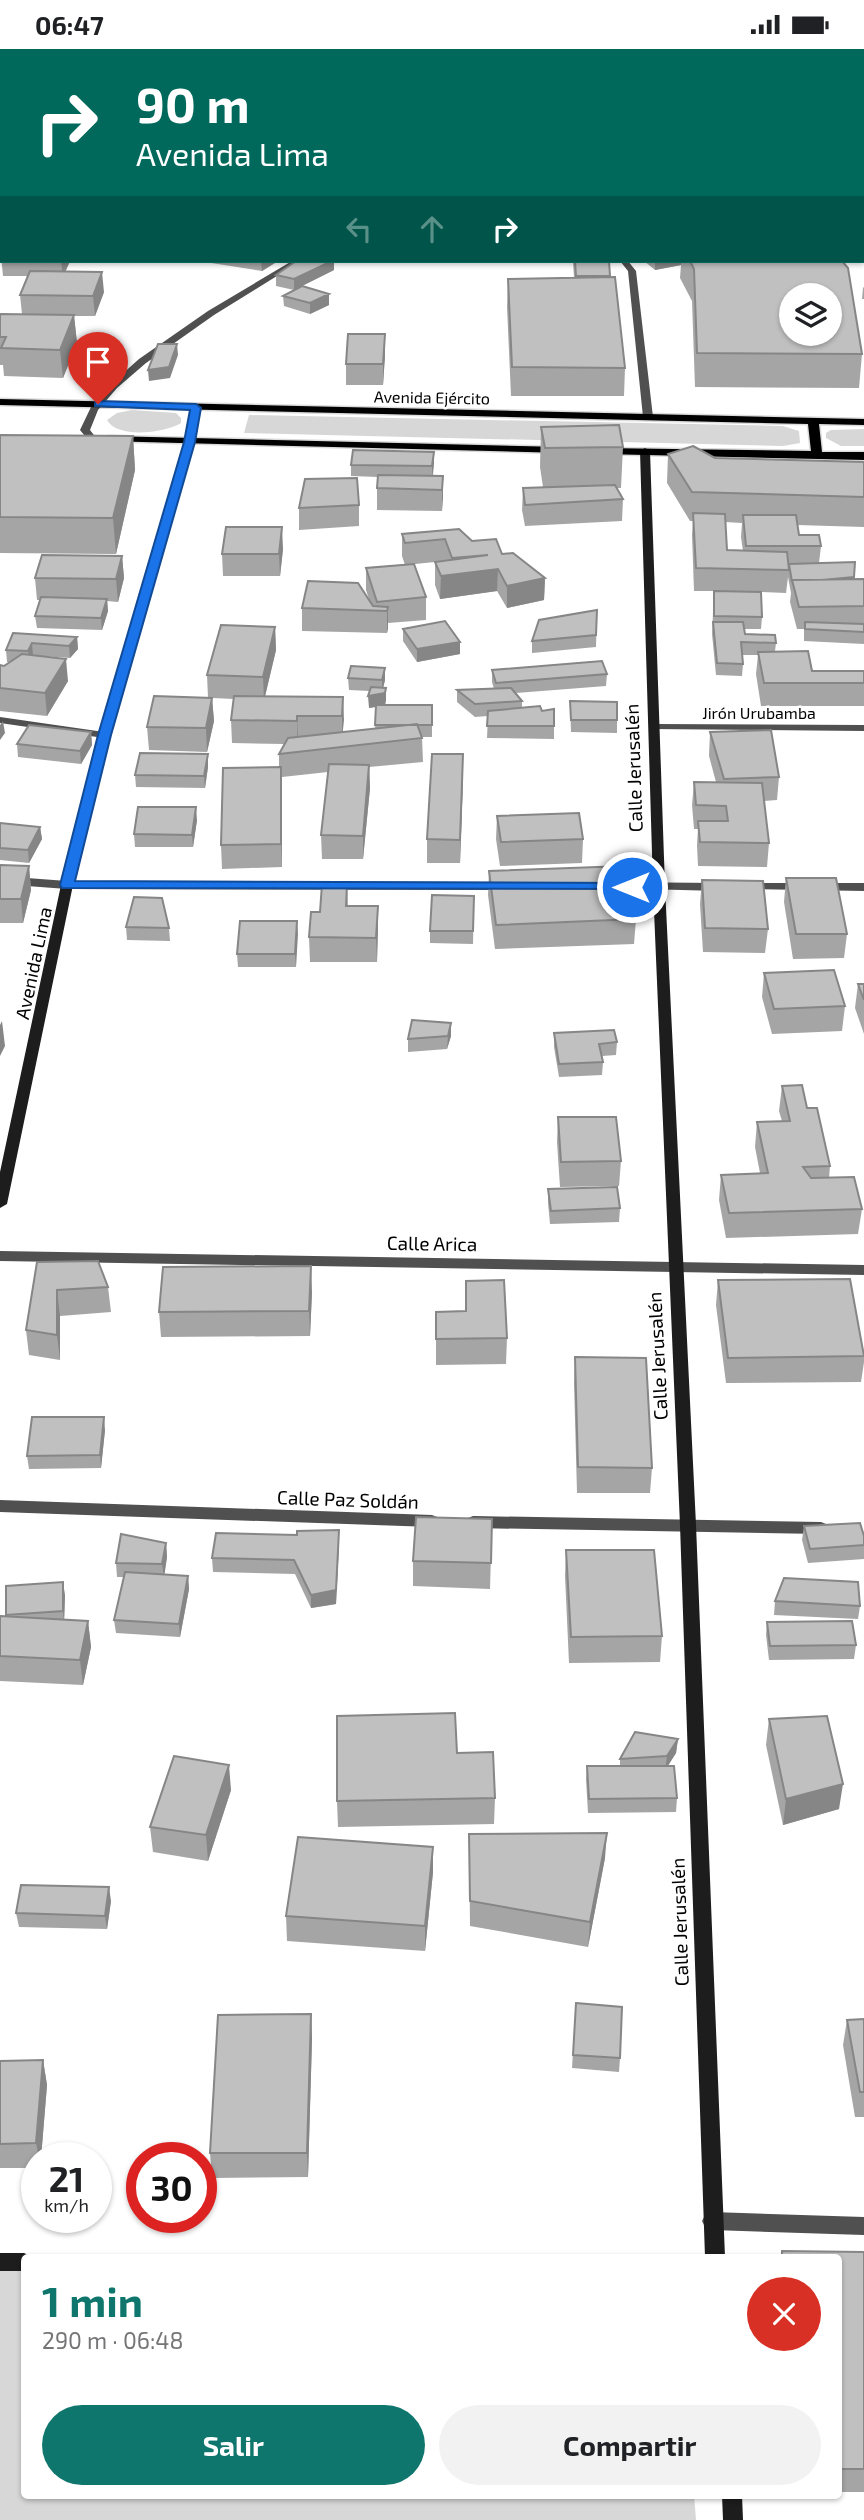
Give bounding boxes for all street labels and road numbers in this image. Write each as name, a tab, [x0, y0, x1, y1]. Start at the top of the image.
street label: Avenida Ejército	[374, 386, 490, 409]
street label: Calle Jerusalén	[619, 703, 647, 833]
street label: Jirón Urubamba	[702, 703, 816, 722]
street label: Avenida Lima	[10, 905, 56, 1021]
street label: Calle Arica	[387, 1231, 477, 1255]
street label: Calle Jerusalén	[642, 1291, 672, 1421]
street label: Calle Paz Soldán	[277, 1485, 419, 1513]
street label: Calle Jerusalén	[665, 1857, 693, 1987]

